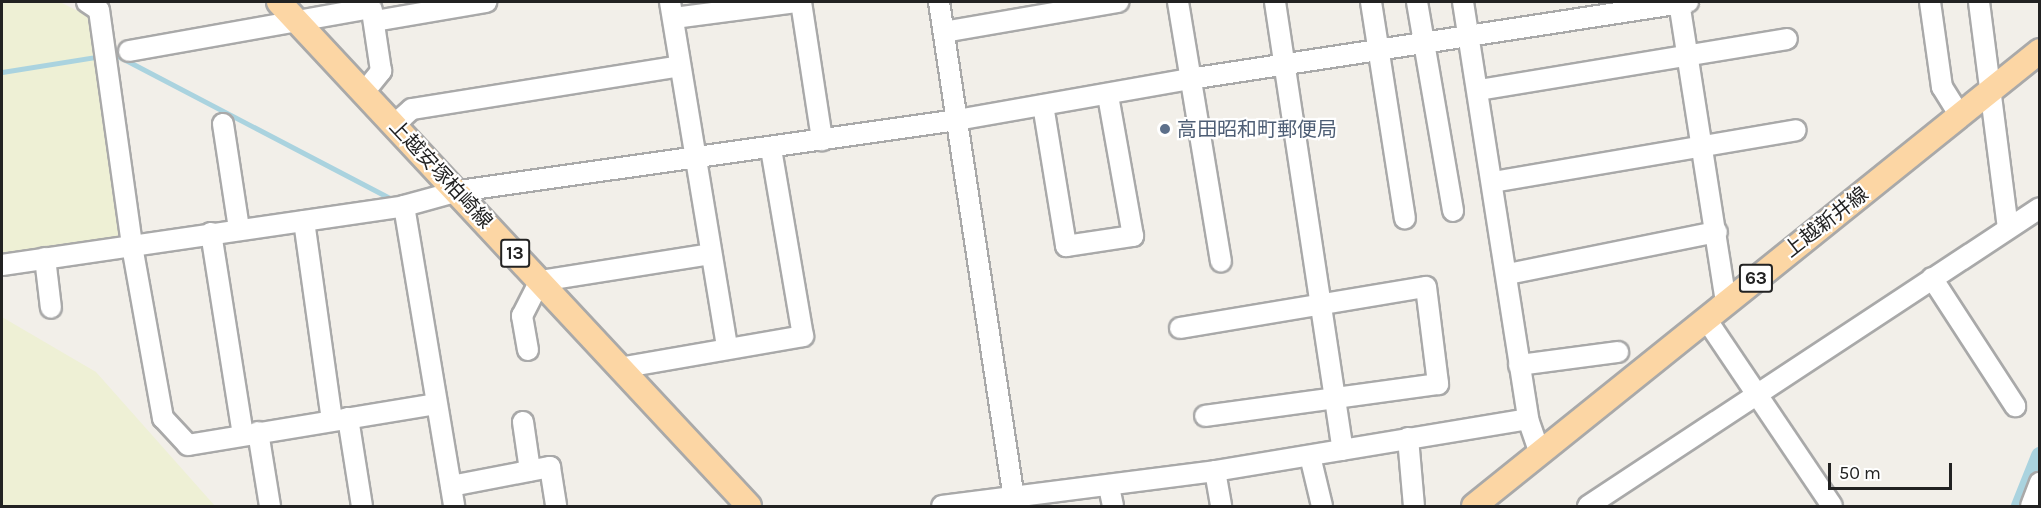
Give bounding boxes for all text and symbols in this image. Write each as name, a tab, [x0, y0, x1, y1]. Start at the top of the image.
street label: 上越安塚柏崎線	[384, 115, 498, 233]
place label: 高田昭和町郵便局	[1177, 117, 1337, 141]
marker: 高田昭和町郵便局	[1158, 122, 1172, 136]
street label: 上越新井線	[1779, 182, 1873, 262]
road number: 13	[500, 238, 530, 268]
road number: 63	[1738, 263, 1774, 293]
scale bar	[1831, 451, 1956, 489]
text: 50 m	[1839, 462, 1881, 484]

